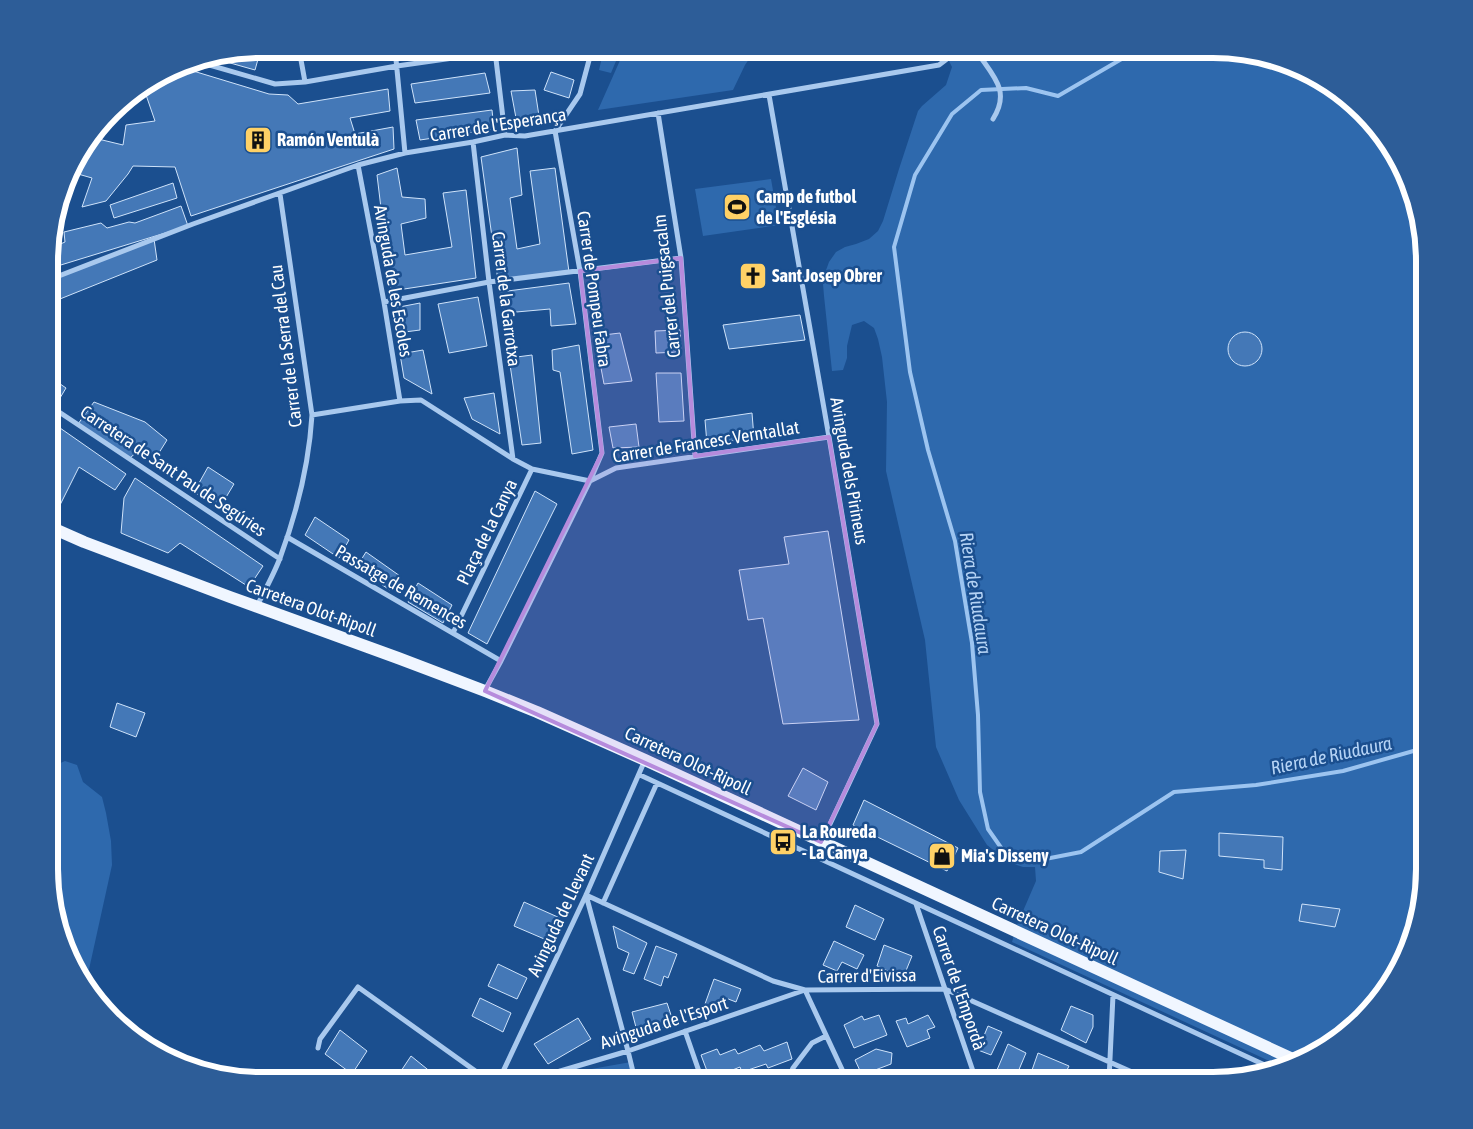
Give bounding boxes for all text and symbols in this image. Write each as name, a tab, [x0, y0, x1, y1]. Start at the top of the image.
street label: Carrer de l'Esperança	[428, 103, 568, 146]
building icon: Ramón Ventulà	[243, 125, 273, 155]
place label: Ramón Ventulà	[277, 129, 379, 150]
place label: Camp de futbol de l'Església	[756, 186, 856, 228]
sports icon: Camp de futbol de l'Església	[722, 192, 752, 222]
street label: Avinguda de les Escoles	[370, 203, 417, 359]
street label: Carrer de Pompeu Fabra	[573, 210, 616, 368]
street label: Carrer del Puigsacalm	[649, 213, 684, 359]
street label: Carrer de la Garrotxa	[488, 230, 525, 368]
church icon: Sant Josep Obrer	[738, 261, 768, 291]
street label: Carrer de la Serra del Cau	[265, 264, 306, 429]
place label: Sant Josep Obrer	[772, 265, 883, 286]
street label: Avinguda dels Pirineus	[826, 396, 873, 546]
street label: Carretera de Sant Pau de Segúries	[77, 401, 270, 541]
street label: Carrer de Francesc Verntallat	[611, 416, 801, 467]
street label: Plaça de la Canya	[452, 475, 521, 588]
water label: Riera de Riudaura	[956, 530, 997, 656]
street label: Passatge de Remences	[332, 540, 471, 633]
street label: Carretera Olot-Ripoll	[243, 574, 379, 641]
street label: Carretera Olot-Ripoll	[622, 722, 755, 799]
water label: Riera de Riudaura	[1268, 731, 1394, 779]
place label: La Roureda - La Canya	[802, 821, 876, 863]
bus stop icon: La Roureda - La Canya	[768, 827, 798, 857]
shop icon: Mia's Disseny	[927, 841, 957, 871]
place label: Mia's Disseny	[961, 845, 1049, 866]
street label: Avinguda de Llevant	[523, 850, 598, 980]
street label: Carretera Olot-Ripoll	[989, 892, 1122, 969]
street label: Carrer de l'Empordà	[928, 923, 991, 1053]
street label: Carrer d'Eivissa	[817, 964, 917, 987]
street label: Avinguda de l'Esport	[597, 992, 730, 1053]

